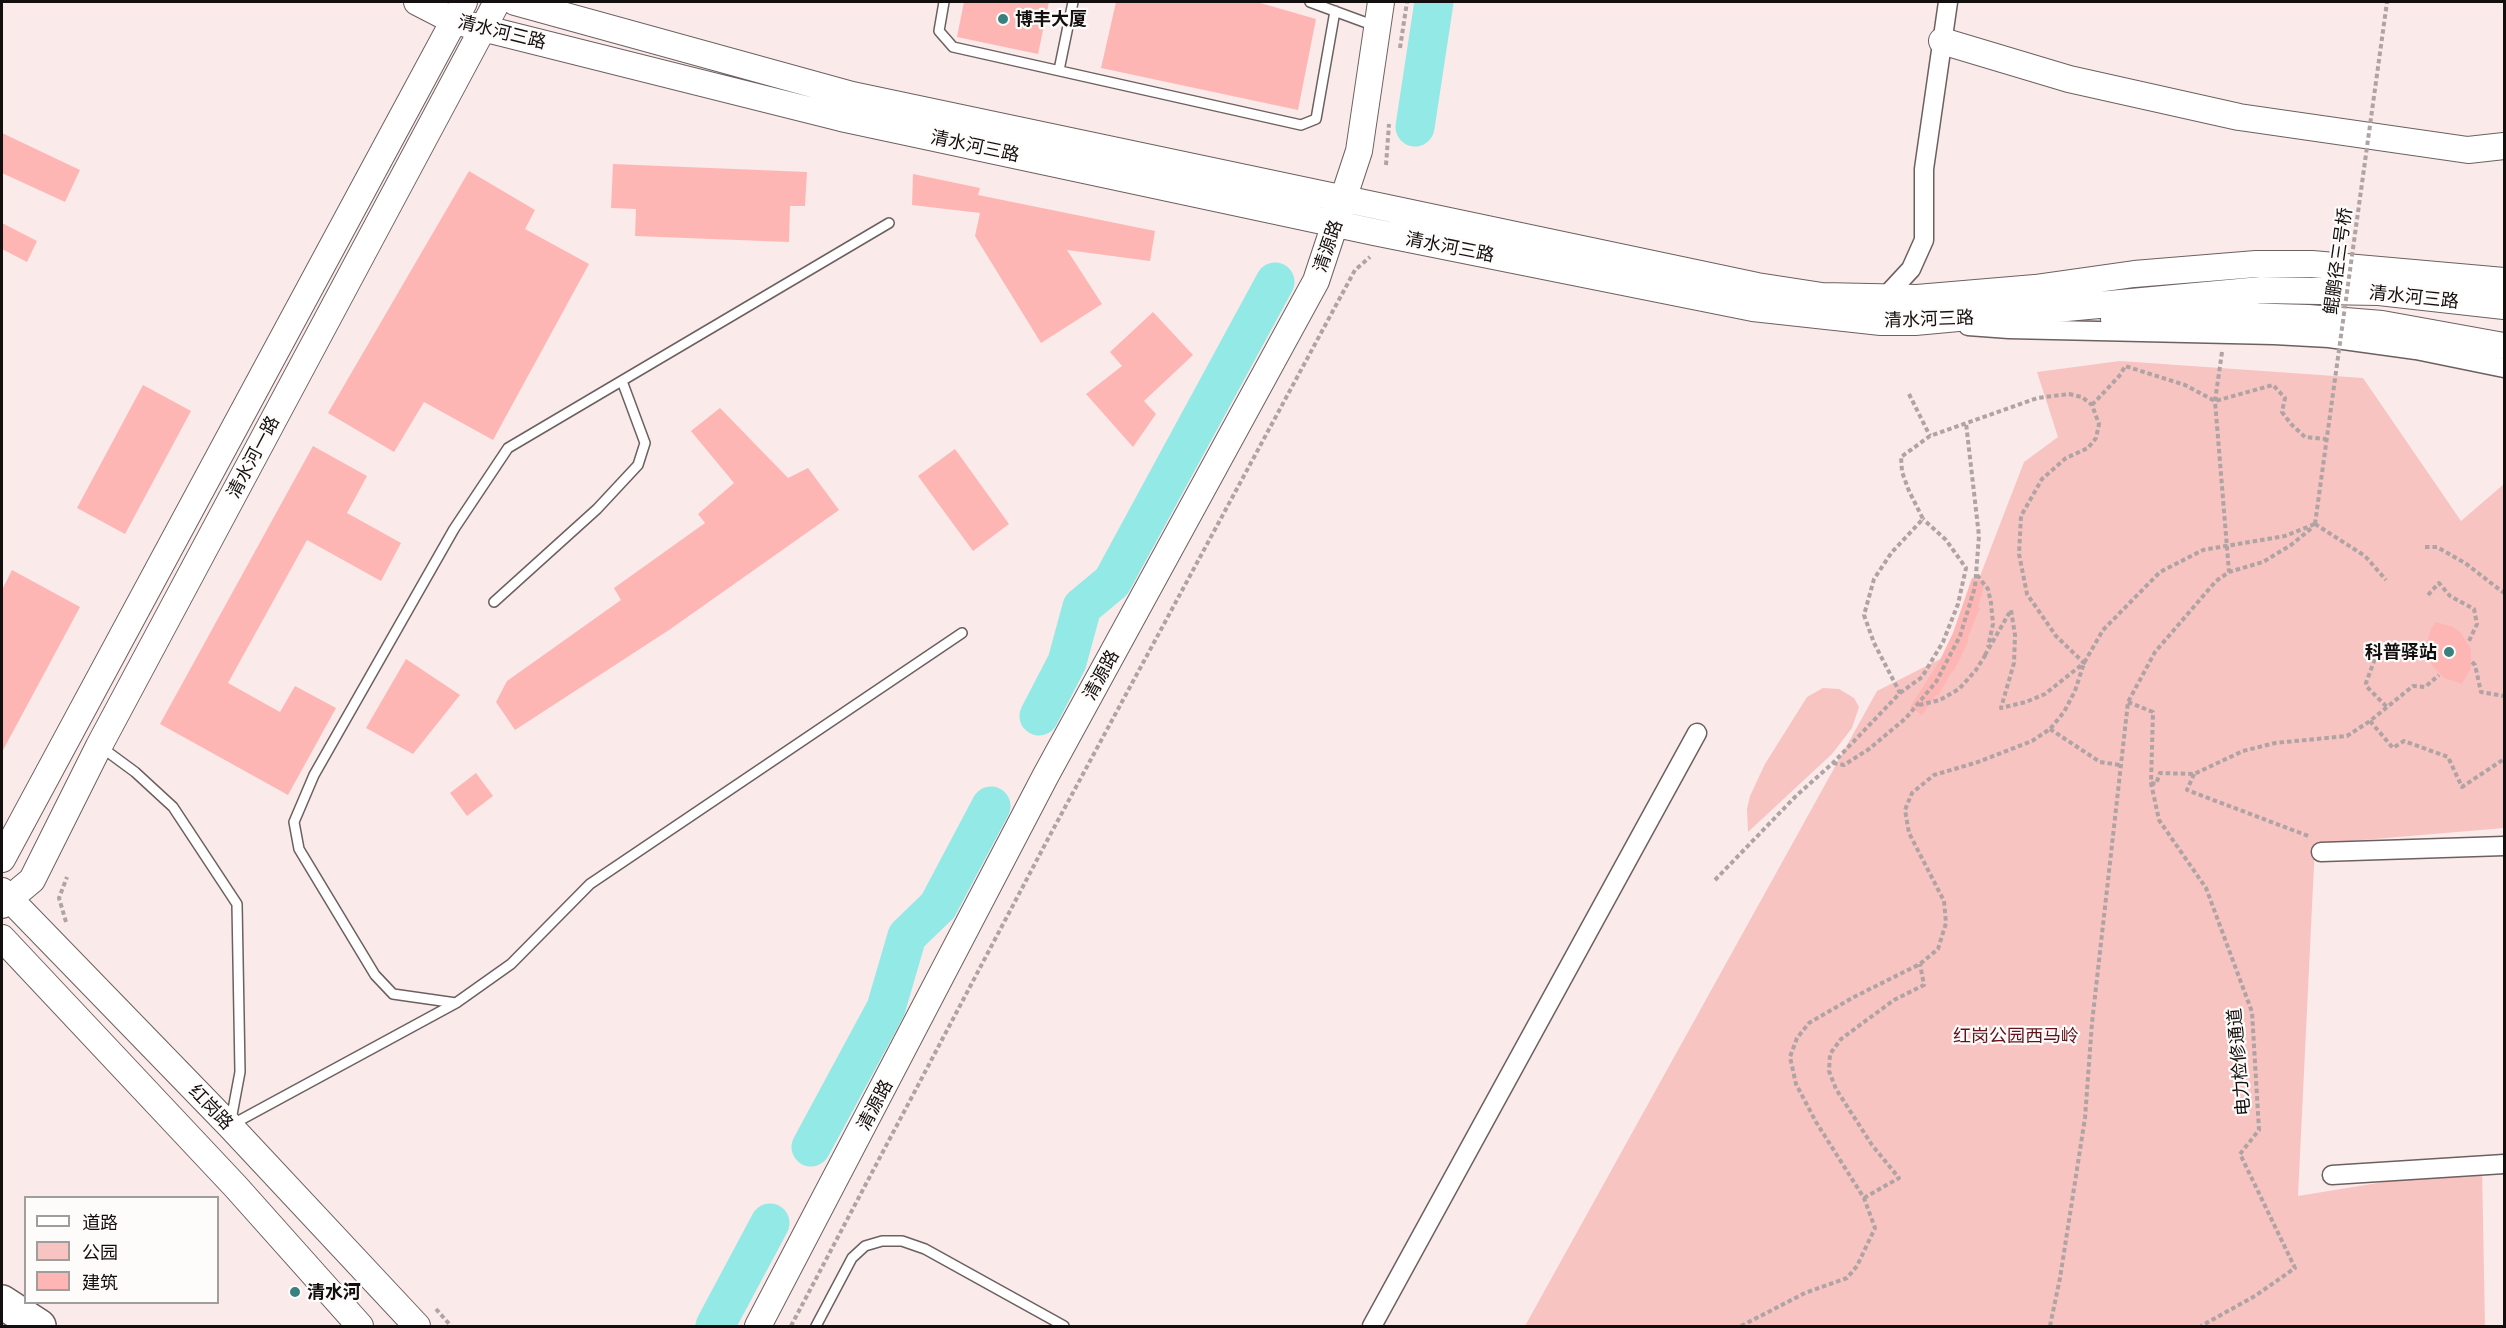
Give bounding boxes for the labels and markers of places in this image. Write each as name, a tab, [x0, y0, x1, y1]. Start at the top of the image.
place label: 博丰大厦	[1015, 8, 1087, 30]
marker: 博丰大厦	[996, 12, 1010, 26]
place label: 科普驿站	[2365, 641, 2437, 663]
marker: 科普驿站	[2442, 645, 2456, 659]
place label: 清水河	[307, 1281, 361, 1303]
marker: 清水河	[288, 1285, 302, 1299]

